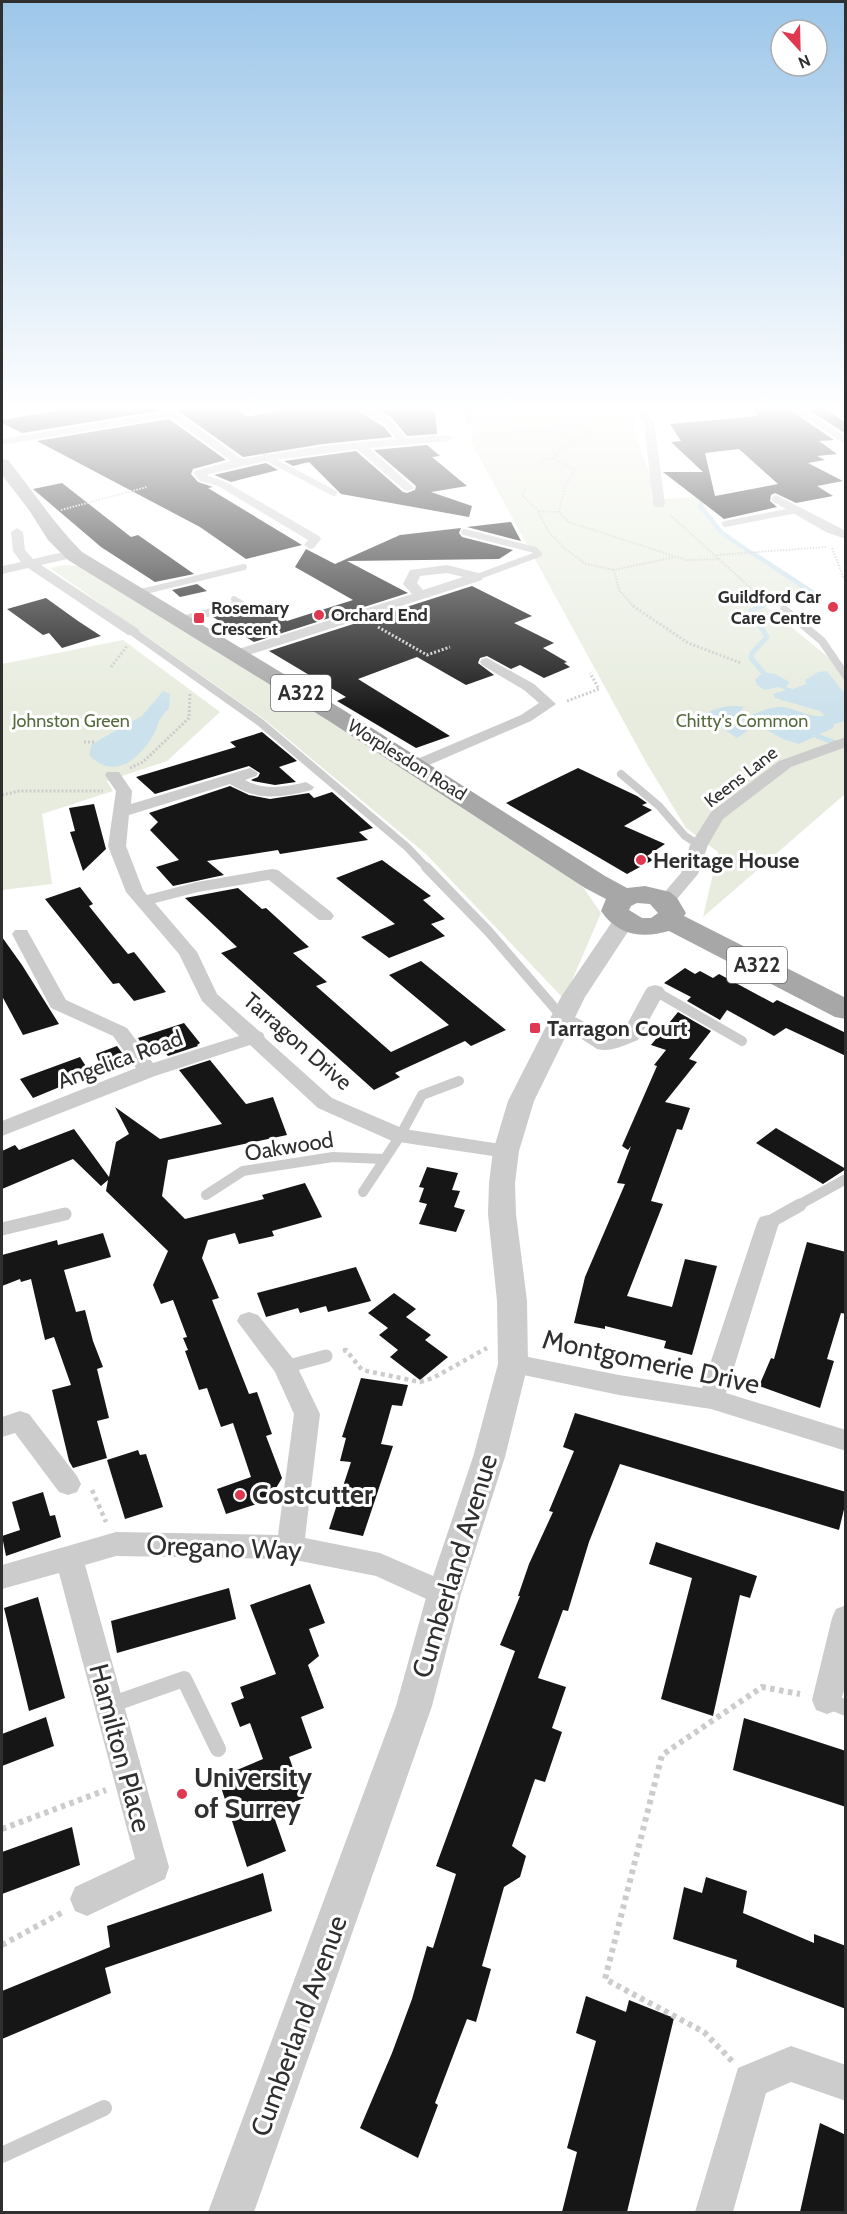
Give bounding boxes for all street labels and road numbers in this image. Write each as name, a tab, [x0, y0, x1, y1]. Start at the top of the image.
road number: A322	[271, 675, 331, 711]
street label: Worplesdon Road	[344, 715, 470, 805]
street label: Keens Lane	[700, 742, 782, 812]
road number: A322	[727, 947, 787, 983]
street label: Tarragon Drive	[238, 987, 357, 1096]
street label: Angelica Road	[54, 1024, 186, 1095]
street label: Oakwood	[243, 1126, 335, 1167]
street label: Montgomerie Drive	[540, 1322, 763, 1401]
street label: Cumberland Avenue	[405, 1450, 504, 1682]
street label: Oregano Way	[146, 1528, 303, 1567]
street label: Hamilton Place	[82, 1660, 159, 1836]
street label: Cumberland Avenue	[243, 1911, 354, 2141]

